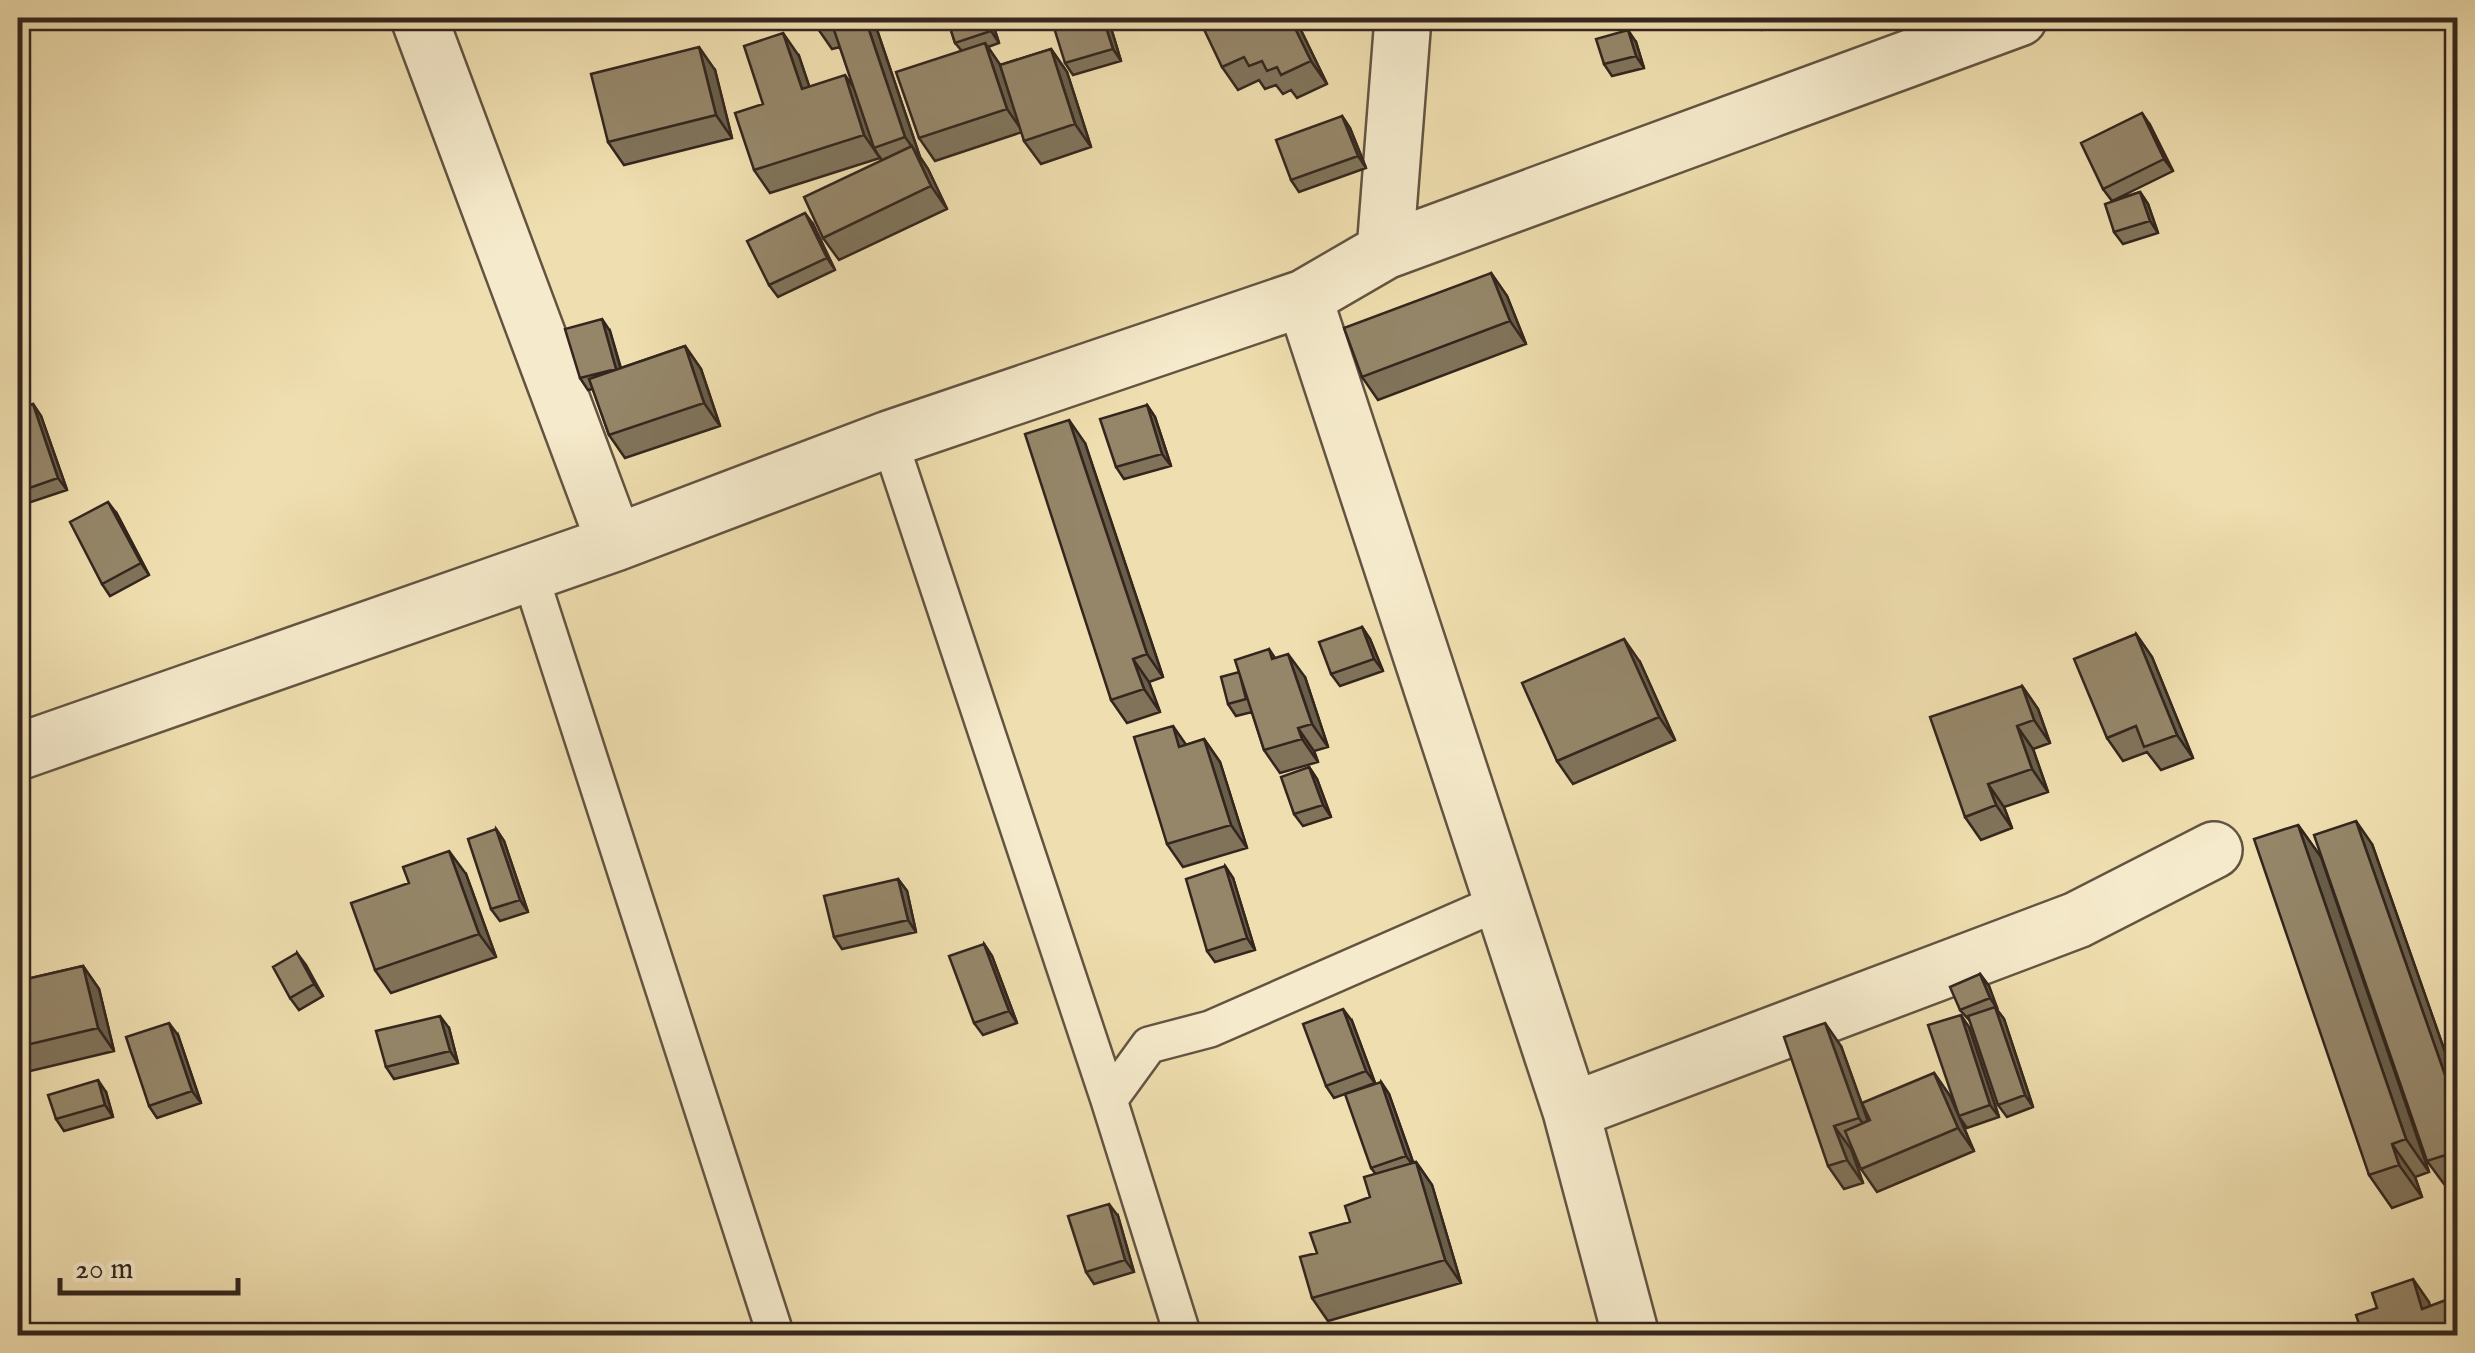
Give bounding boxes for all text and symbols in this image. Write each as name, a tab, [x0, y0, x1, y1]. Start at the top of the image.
scale bar	[60, 1233, 238, 1295]
text: 20 m	[75, 1251, 134, 1289]

